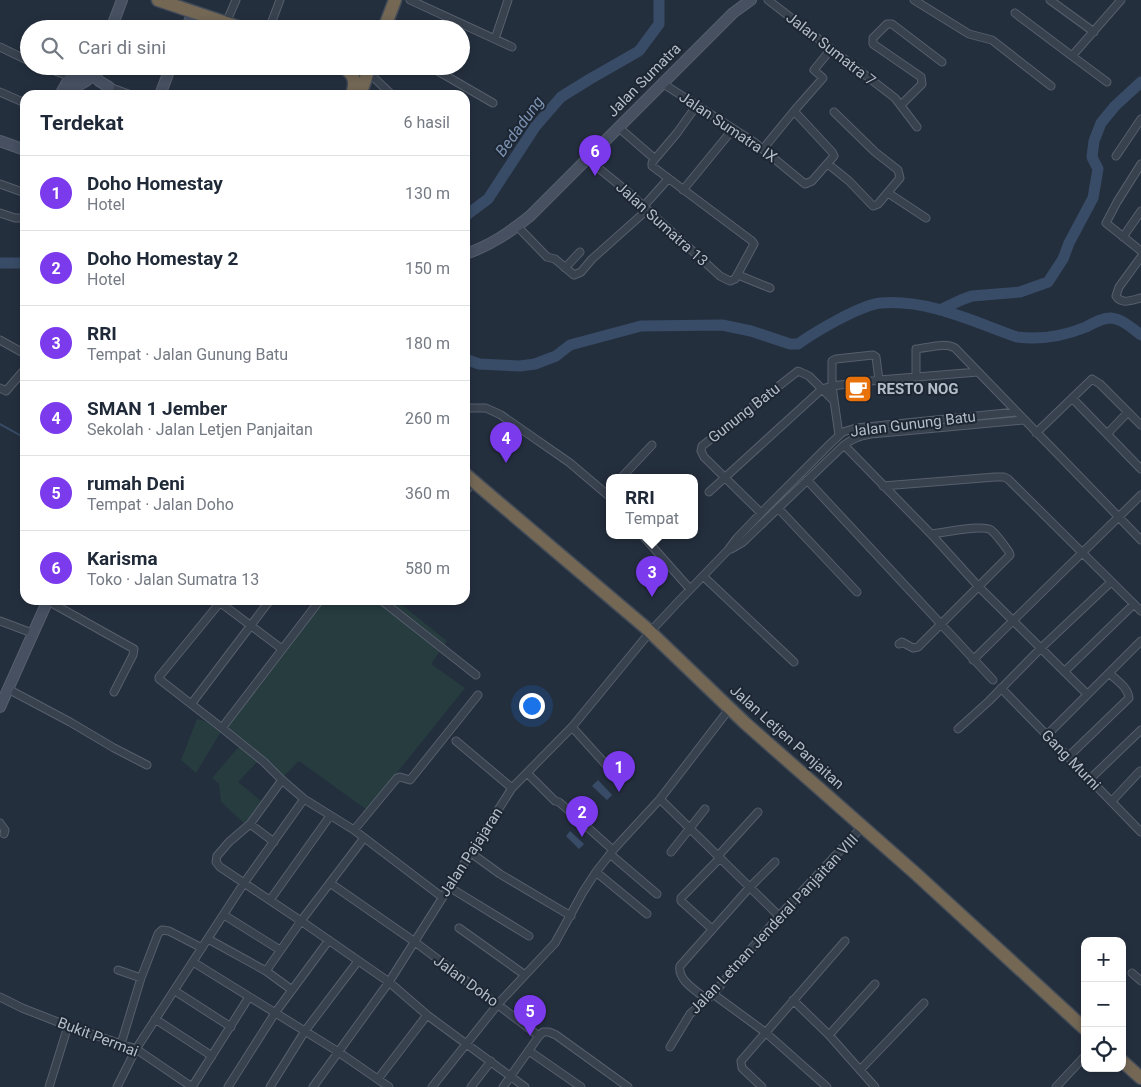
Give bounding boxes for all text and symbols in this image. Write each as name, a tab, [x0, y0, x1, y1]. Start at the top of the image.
street label: Jalan Sumatra 7	[783, 8, 879, 90]
search box	[20, 20, 470, 75]
icon: search	[38, 34, 66, 62]
text: Cari di sini	[78, 36, 166, 59]
street label: Jalan Sumatra	[603, 39, 685, 121]
street label: Jalan Sumatra IX	[676, 88, 781, 167]
water label: Bedadung	[491, 92, 548, 160]
text: Terdekat	[40, 111, 124, 135]
text: 6 hasil	[403, 113, 450, 132]
pin: 6	[579, 135, 611, 176]
text: Doho Homestay	[87, 172, 223, 195]
street label: Jalan Sumatra 13	[612, 178, 712, 270]
text: 1	[51, 184, 61, 203]
text: 130 m	[405, 184, 450, 203]
text: Hotel	[87, 195, 125, 214]
text: Doho Homestay 2	[87, 247, 238, 270]
text: 2	[51, 259, 61, 278]
text: 150 m	[405, 259, 450, 278]
text: Hotel	[87, 270, 125, 289]
text: RRI	[87, 322, 117, 345]
text: 3	[51, 334, 61, 353]
text: 180 m	[405, 334, 450, 353]
text: Tempat · Jalan Gunung Batu	[87, 345, 288, 364]
cafe icon: RESTO NOG	[843, 374, 873, 404]
street label: Gunung Batu	[705, 379, 783, 447]
place label: RESTO NOG	[877, 380, 959, 398]
text: SMAN 1 Jember	[87, 397, 227, 420]
street label: Jalan Gunung Batu	[849, 407, 977, 441]
text: 4	[51, 409, 61, 428]
text: 260 m	[405, 409, 450, 428]
text: Sekolah · Jalan Letjen Panjaitan	[87, 420, 313, 439]
pin: 4	[490, 422, 522, 463]
text: rumah Deni	[87, 472, 185, 495]
popup	[606, 474, 698, 539]
text: 5	[51, 484, 61, 503]
text: 360 m	[405, 484, 450, 503]
text: RRI	[625, 486, 655, 509]
text: Tempat · Jalan Doho	[87, 495, 234, 514]
text: Tempat	[625, 509, 679, 528]
text: Karisma	[87, 547, 158, 570]
pin: 3	[636, 556, 668, 597]
text: 6	[51, 559, 61, 578]
text: 580 m	[405, 559, 450, 578]
text: Toko · Jalan Sumatra 13	[87, 570, 259, 589]
street label: Jalan Letjen Panjaitan	[726, 681, 848, 793]
your location	[519, 693, 545, 719]
street label: Gang Murni	[1038, 726, 1104, 794]
pin: 1	[603, 751, 635, 792]
pin: 2	[566, 796, 598, 837]
street label: Jalan Pajajaran	[436, 804, 506, 900]
street label: Jalan Letnan Jenderal Panjaitan VIII	[686, 830, 862, 1018]
map controls	[1081, 937, 1126, 1072]
button: +	[1081, 937, 1126, 982]
street label: Jalan Doho	[430, 952, 502, 1010]
button: −	[1081, 982, 1126, 1027]
pin: 5	[514, 995, 546, 1036]
street label: Bukit Permai	[55, 1013, 141, 1061]
button: locate	[1081, 1027, 1126, 1072]

